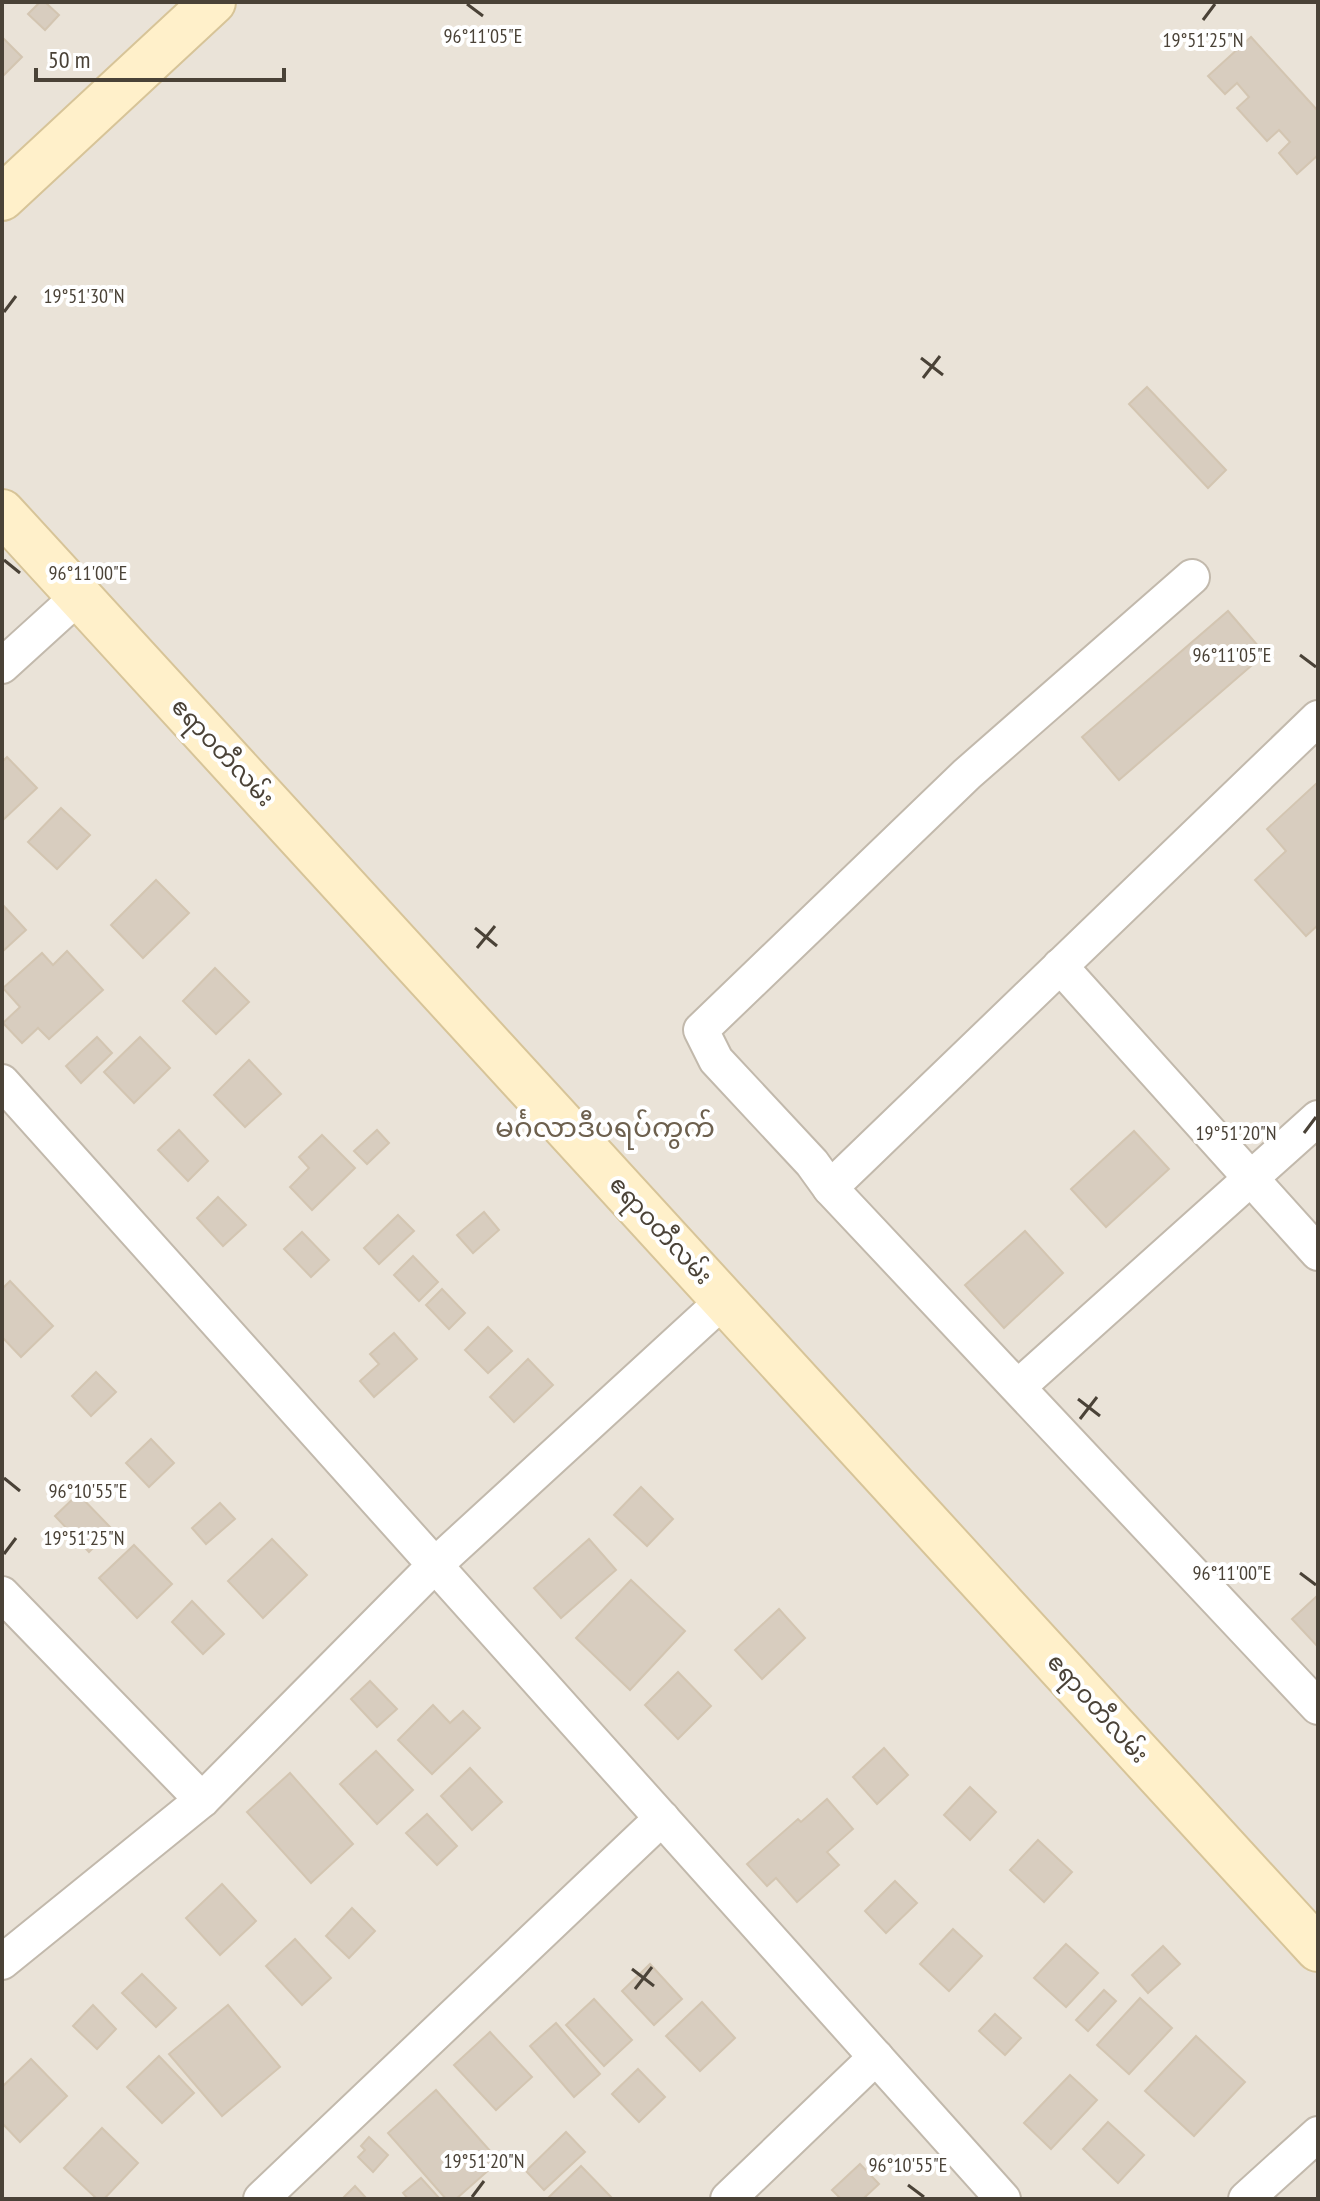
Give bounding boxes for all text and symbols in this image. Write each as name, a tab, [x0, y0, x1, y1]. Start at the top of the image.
text: 96°11'05"E	[444, 23, 522, 49]
text: 19°51'25"N	[1163, 27, 1243, 53]
scale bar	[36, 32, 284, 82]
text: 50 m	[48, 44, 90, 75]
text: 19°51'30"N	[44, 283, 124, 309]
text: 96°11'00"E	[49, 560, 127, 586]
text: 96°11'05"E	[1193, 642, 1271, 668]
street label: ဧရာဝတီလမ်း	[162, 691, 281, 816]
district label: မင်္ဂလာဒီပရပ်ကွက်	[495, 1108, 715, 1150]
text: 19°51'20"N	[1196, 1120, 1276, 1146]
street label: ဧရာဝတီလမ်း	[600, 1169, 719, 1294]
text: 96°10'55"E	[49, 1478, 127, 1504]
text: 19°51'25"N	[44, 1525, 124, 1551]
text: 96°11'00"E	[1193, 1560, 1271, 1586]
street label: ဧရာဝတီလမ်း	[1038, 1647, 1155, 1772]
text: 19°51'20"N	[444, 2148, 524, 2174]
text: 96°10'55"E	[869, 2152, 947, 2178]

